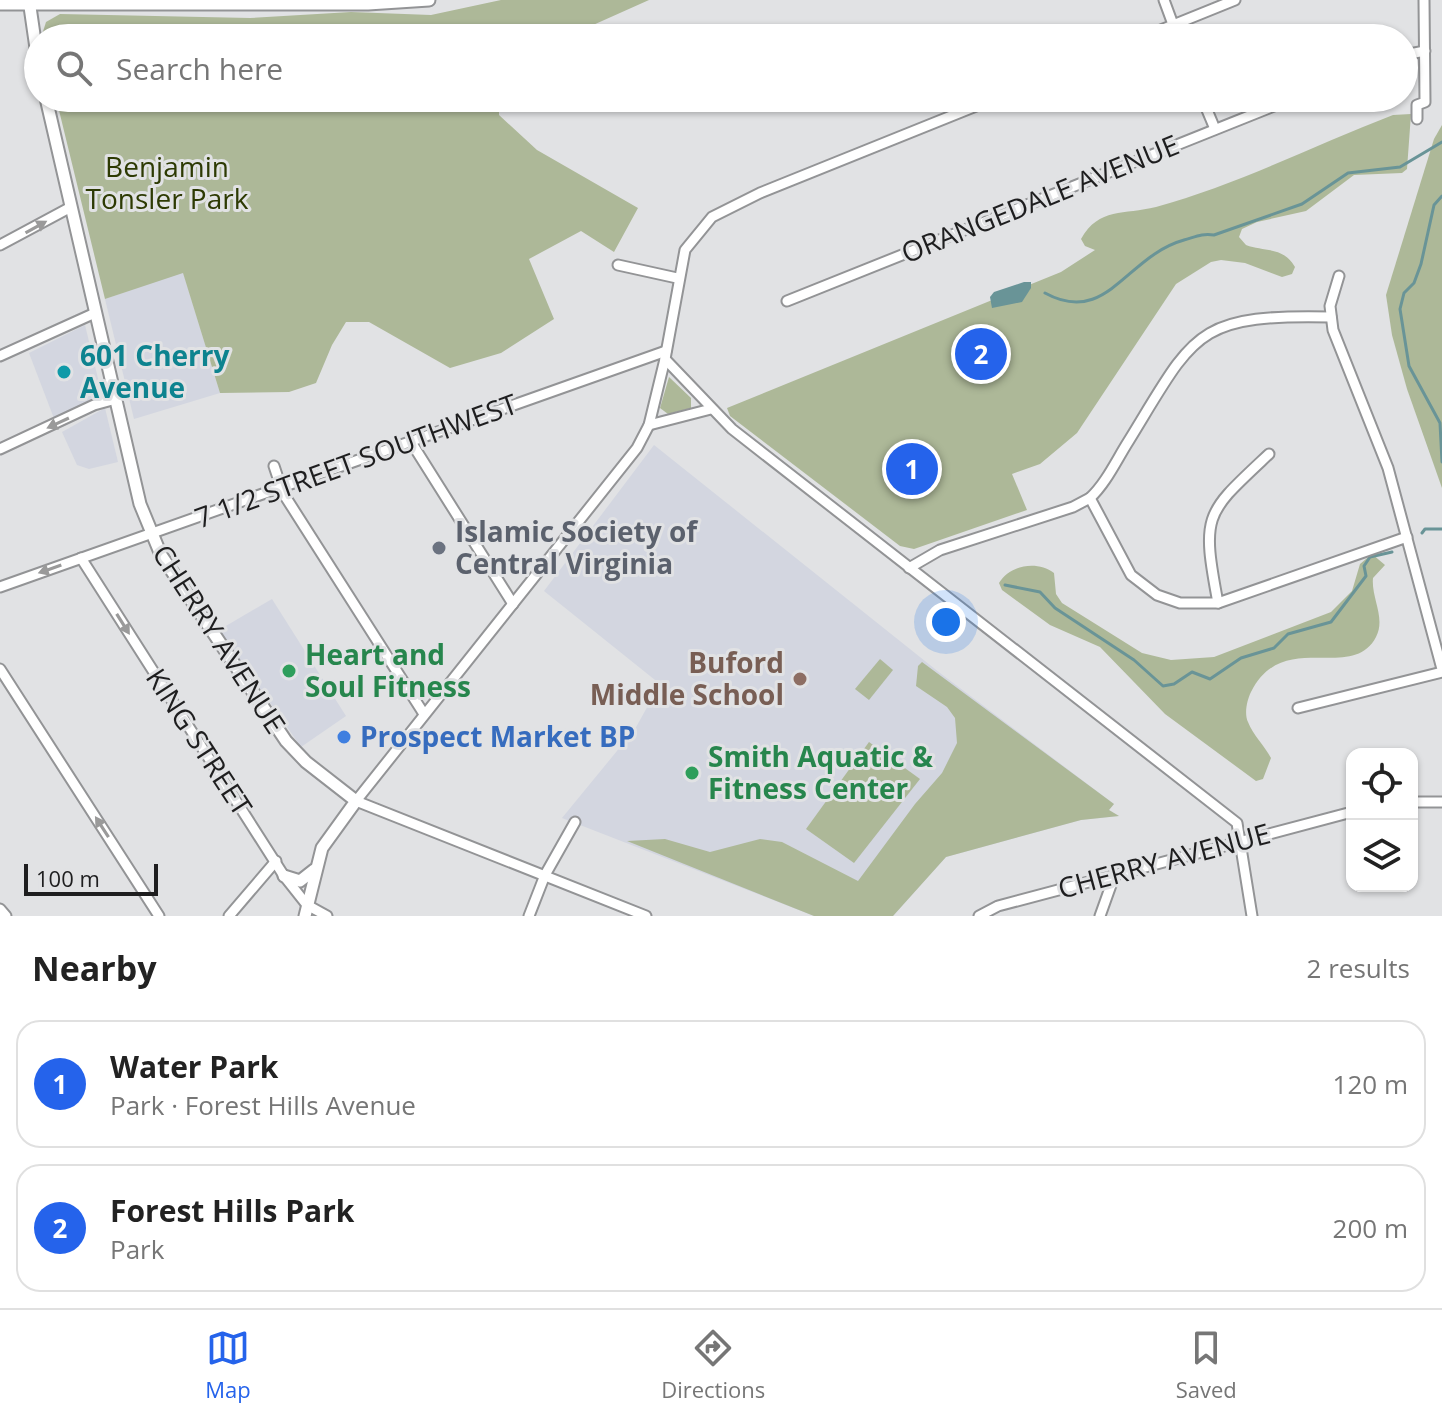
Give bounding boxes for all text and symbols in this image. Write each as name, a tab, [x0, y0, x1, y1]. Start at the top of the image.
search box	[24, 24, 1418, 112]
icon: search	[52, 46, 96, 90]
text: Search here	[116, 48, 283, 89]
street label: ORANGEDALE AVENUE	[895, 125, 1184, 271]
park label: Benjamin Tonsler Park	[86, 147, 249, 217]
one-way arrow	[25, 220, 47, 234]
pin: 2	[955, 324, 1007, 384]
place label: 601 Cherry Avenue	[80, 336, 230, 406]
marker: 601 Cherry Avenue	[55, 363, 73, 381]
street label: 7 1/2 STREET SOUTHWEST	[189, 384, 523, 536]
one-way arrow	[46, 416, 69, 429]
pin: 1	[886, 439, 938, 499]
place label: Islamic Society of Central Virginia	[455, 512, 699, 582]
street label: CHERRY AVENUE	[144, 537, 295, 740]
marker: Islamic Society of Central Virginia	[430, 539, 448, 557]
one-way arrow	[38, 563, 62, 575]
your location	[926, 602, 966, 642]
one-way arrow	[116, 613, 131, 634]
place label: Heart and Soul Fitness	[305, 635, 471, 705]
place label: Buford Middle School	[590, 643, 784, 713]
street label: KING STREET	[138, 661, 262, 823]
marker: Heart and Soul Fitness	[280, 662, 298, 680]
marker: Buford Middle School	[791, 670, 809, 688]
place label: Prospect Market BP	[360, 717, 635, 755]
marker: Prospect Market BP	[335, 728, 353, 746]
place label: Smith Aquatic & Fitness Center	[708, 737, 933, 807]
map controls	[1346, 748, 1418, 892]
button: locate	[1346, 748, 1418, 820]
marker: Smith Aquatic & Fitness Center	[683, 764, 701, 782]
street label: CHERRY AVENUE	[1053, 813, 1274, 907]
one-way arrow	[94, 816, 109, 837]
button: layers	[1346, 820, 1418, 892]
scale bar	[24, 860, 158, 896]
text: 100 m	[36, 863, 100, 893]
text: Nearby	[32, 945, 157, 991]
text: 2 results	[1307, 950, 1410, 986]
text: Water Park	[110, 1046, 278, 1087]
text: 1	[53, 1066, 67, 1102]
text: 120 m	[1333, 1066, 1408, 1102]
text: Park · Forest Hills Avenue	[110, 1087, 416, 1123]
text: Forest Hills Park	[110, 1190, 354, 1231]
text: 2	[53, 1210, 67, 1246]
text: 200 m	[1333, 1210, 1408, 1246]
text: Park	[110, 1231, 164, 1267]
tab: Map	[205, 1326, 251, 1404]
tab: Directions	[661, 1326, 765, 1404]
tab: Saved	[1176, 1326, 1237, 1404]

